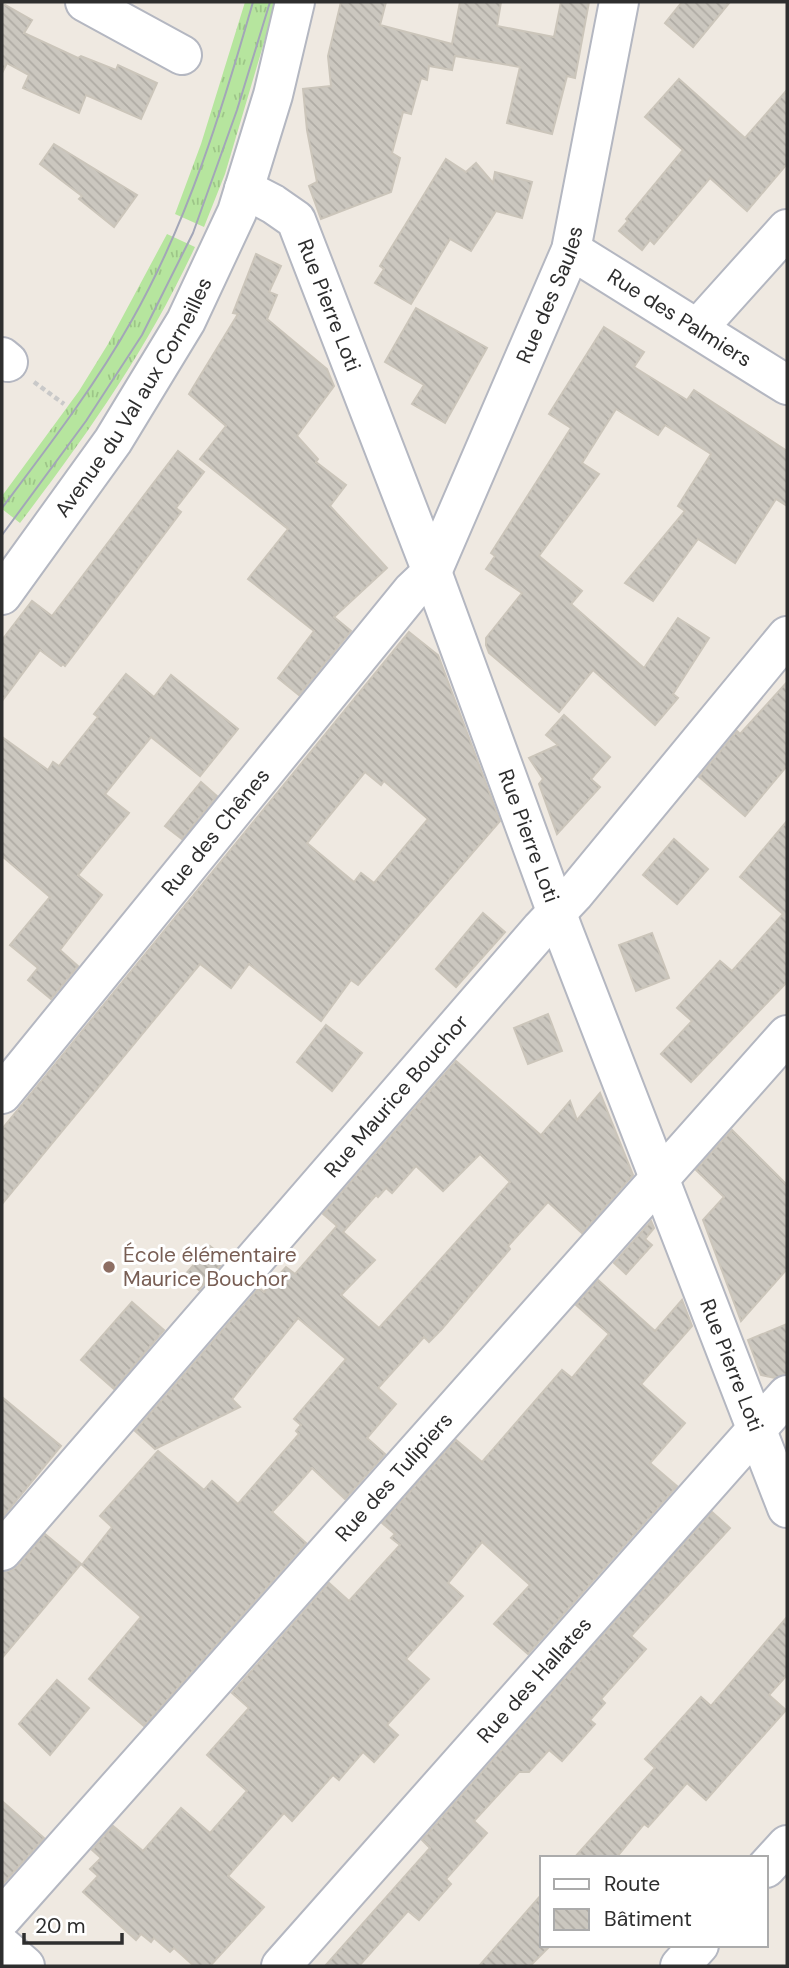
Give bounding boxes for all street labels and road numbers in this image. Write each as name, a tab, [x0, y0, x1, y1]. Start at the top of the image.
street label: Rue des Saules	[510, 224, 589, 368]
street label: Rue Pierre Loti	[291, 235, 367, 375]
street label: Rue des Palmiers	[602, 262, 757, 373]
street label: Avenue du Val aux Corneilles	[48, 273, 218, 523]
street label: Rue des Chênes	[155, 762, 276, 902]
street label: Rue Pierre Loti	[491, 765, 566, 906]
street label: Rue Maurice Bouchor	[318, 1008, 475, 1183]
street label: Rue Pierre Loti	[693, 1295, 770, 1435]
street label: Rue des Tulipiers	[329, 1406, 459, 1548]
street label: Rue des Hallates	[471, 1611, 598, 1749]

